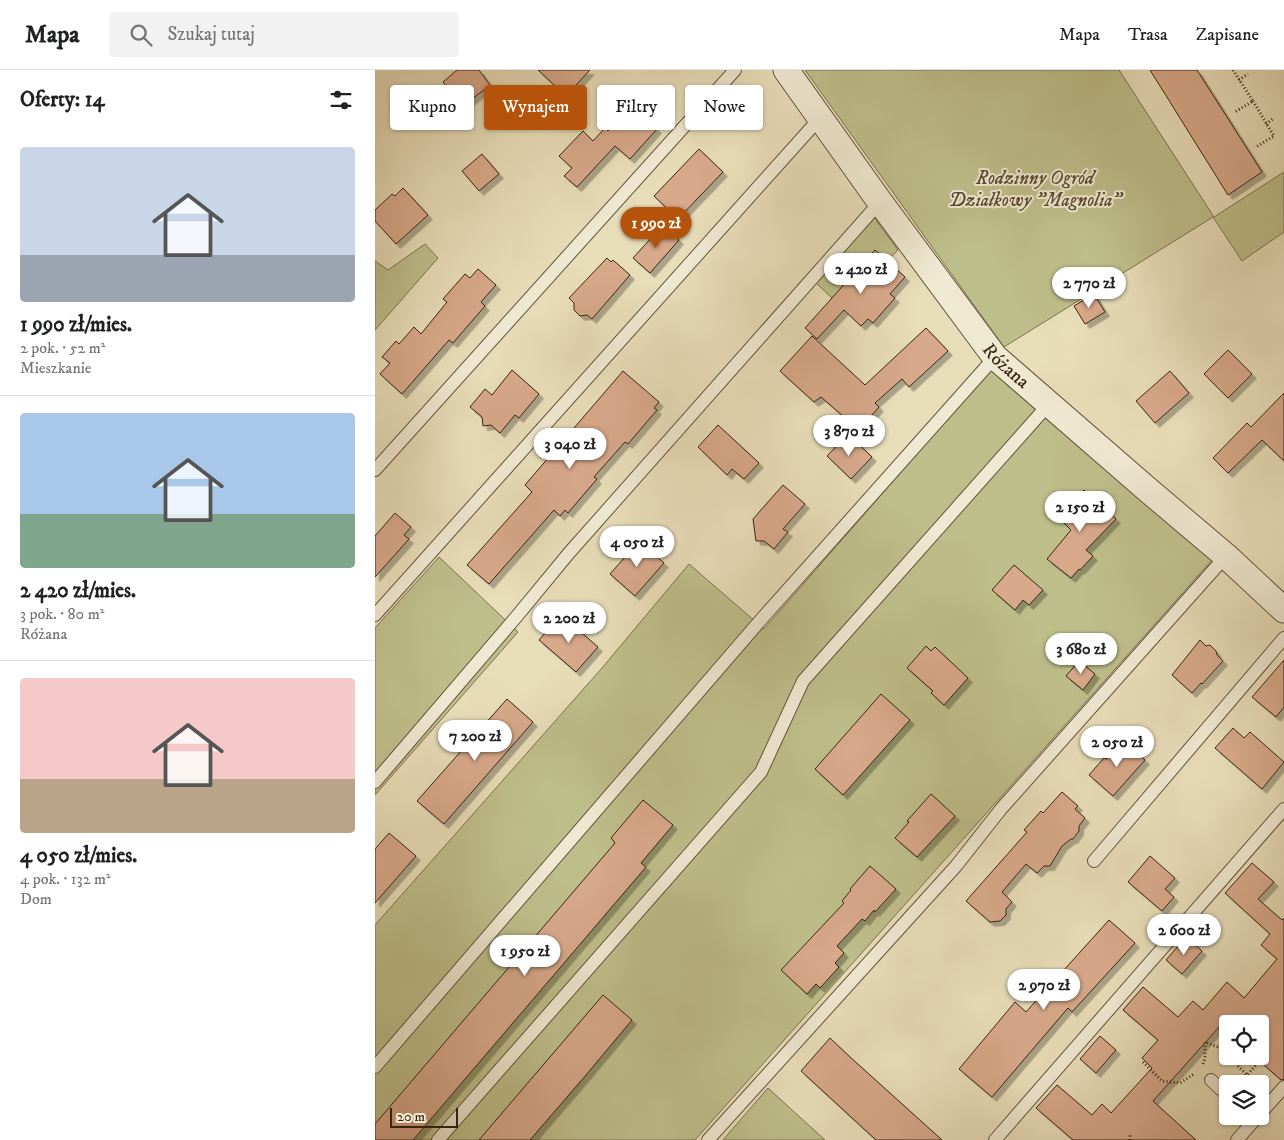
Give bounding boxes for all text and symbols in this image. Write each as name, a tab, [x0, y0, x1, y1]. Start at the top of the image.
search box	[109, 12, 459, 57]
text: Mapa	[25, 20, 79, 50]
icon: search	[127, 21, 155, 49]
text: Szukaj tutaj	[167, 23, 255, 46]
text: Mapa	[1059, 24, 1100, 46]
text: Trasa	[1128, 24, 1168, 46]
text: Zapisane	[1196, 24, 1259, 46]
chip: Kupno	[390, 85, 474, 130]
chip: Wynajem	[484, 85, 587, 130]
chip: Filtry	[597, 85, 675, 130]
chip: Nowe	[685, 85, 763, 130]
icon: filters	[327, 86, 355, 114]
text: Oferty: 14	[20, 87, 104, 113]
park label: Rodzinny Ogród Działkowy "Magnolia"	[949, 167, 1124, 212]
icon: home	[143, 180, 233, 270]
pin: 1 990 zł	[604, 206, 708, 249]
text: 1 990 zł	[631, 213, 681, 233]
pin: 2 420 zł	[809, 252, 913, 295]
text: 2 420 zł	[835, 259, 887, 279]
pin: 2 770 zł	[1037, 266, 1141, 309]
text: 2 770 zł	[1063, 273, 1115, 293]
text: 1 990 zł/mies.	[20, 312, 132, 338]
text: 2 pok. · 52 m²	[20, 338, 105, 358]
street label: Różana	[977, 339, 1034, 393]
text: Mieszkanie	[20, 358, 92, 378]
pin: 3 870 zł	[797, 414, 901, 457]
text: 3 870 zł	[824, 421, 874, 441]
pin: 3 040 zł	[518, 428, 622, 470]
text: 3 040 zł	[545, 434, 595, 454]
icon: home	[143, 445, 233, 535]
pin: 2 150 zł	[1028, 490, 1132, 533]
text: 2 150 zł	[1056, 497, 1104, 517]
pin: 4 050 zł	[585, 526, 689, 568]
text: 4 050 zł	[611, 532, 663, 552]
text: 2 420 zł/mies.	[20, 578, 136, 604]
pin: 2 200 zł	[517, 602, 621, 644]
text: 3 pok. · 80 m²	[20, 604, 104, 624]
text: 2 200 zł	[543, 608, 595, 628]
text: Różana	[20, 624, 67, 644]
pin: 3 680 zł	[1029, 632, 1133, 675]
text: 3 680 zł	[1056, 639, 1106, 659]
icon: home	[143, 710, 233, 800]
pin: 7 200 zł	[423, 720, 527, 762]
text: 7 200 zł	[449, 726, 501, 746]
pin: 2 050 zł	[1065, 726, 1169, 768]
text: 2 050 zł	[1091, 732, 1143, 752]
text: 4 050 zł/mies.	[20, 843, 137, 869]
text: 4 pok. · 132 m²	[20, 869, 111, 889]
text: Dom	[20, 889, 52, 909]
pin: 2 600 zł	[1132, 914, 1236, 956]
text: 2 600 zł	[1158, 920, 1210, 940]
pin: 1 950 zł	[473, 934, 577, 977]
text: 1 950 zł	[500, 941, 550, 961]
pin: 2 970 zł	[992, 968, 1096, 1011]
text: 2 970 zł	[1018, 975, 1070, 995]
map controls	[1219, 1015, 1269, 1125]
button: locate	[1219, 1015, 1269, 1065]
button: layers	[1219, 1075, 1269, 1125]
scale bar	[390, 1105, 457, 1128]
text: 20 m	[397, 1108, 425, 1126]

